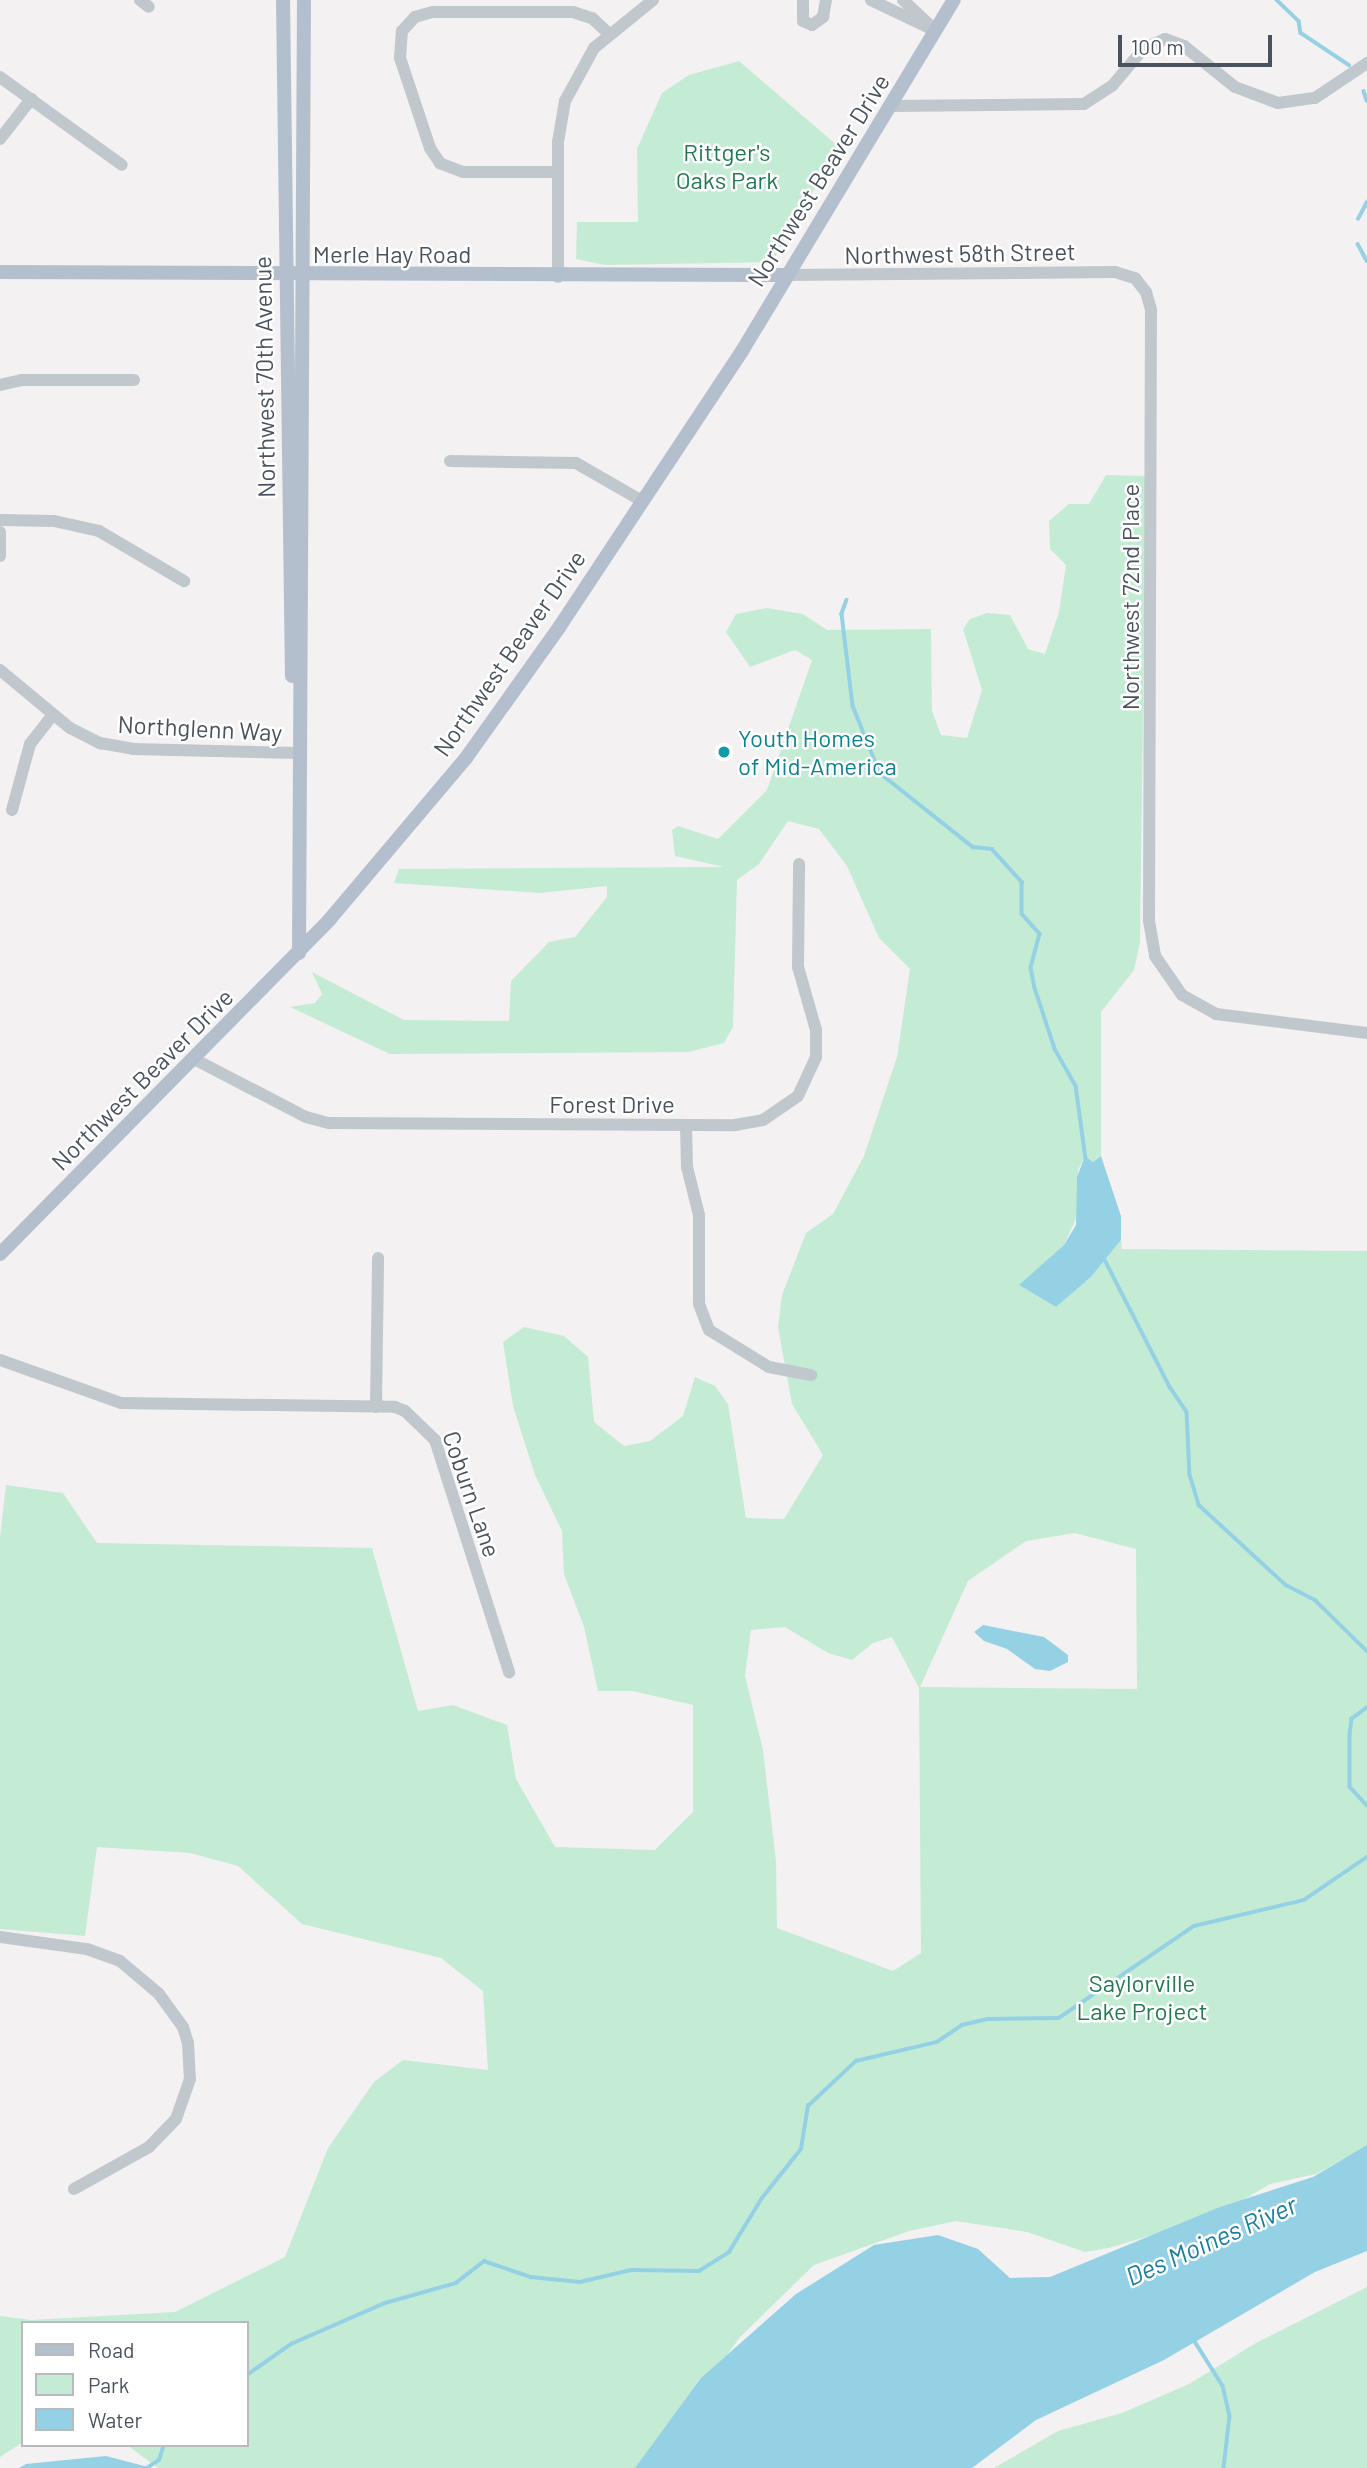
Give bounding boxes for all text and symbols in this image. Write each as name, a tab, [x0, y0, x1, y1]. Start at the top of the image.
scale bar	[1122, 21, 1276, 65]
text: 100 m	[1131, 34, 1184, 59]
street label: Northwest Beaver Drive	[741, 68, 895, 292]
park label: Rittger's Oaks Park	[676, 138, 778, 194]
street label: Northwest 58th Street	[844, 237, 1076, 269]
street label: Merle Hay Road	[313, 240, 471, 268]
street label: Northwest 70th Avenue	[247, 256, 281, 498]
street label: Northwest 72nd Place	[1116, 484, 1144, 710]
street label: Northwest Beaver Drive	[427, 544, 591, 762]
street label: Northglenn Way	[117, 709, 283, 747]
place label: Youth Homes of Mid-America	[738, 724, 897, 780]
marker: Youth Homes of Mid-America	[716, 744, 732, 760]
street label: Northwest Beaver Drive	[45, 982, 239, 1176]
street label: Forest Drive	[549, 1090, 675, 1118]
street label: Coburn Lane	[437, 1427, 507, 1561]
park label: Saylorville Lake Project	[1077, 1969, 1207, 2025]
water label: Des Moines River	[1121, 2188, 1301, 2292]
legend	[21, 2321, 248, 2447]
text: Road	[88, 2337, 134, 2362]
text: Park	[88, 2372, 129, 2397]
text: Water	[88, 2407, 142, 2432]

